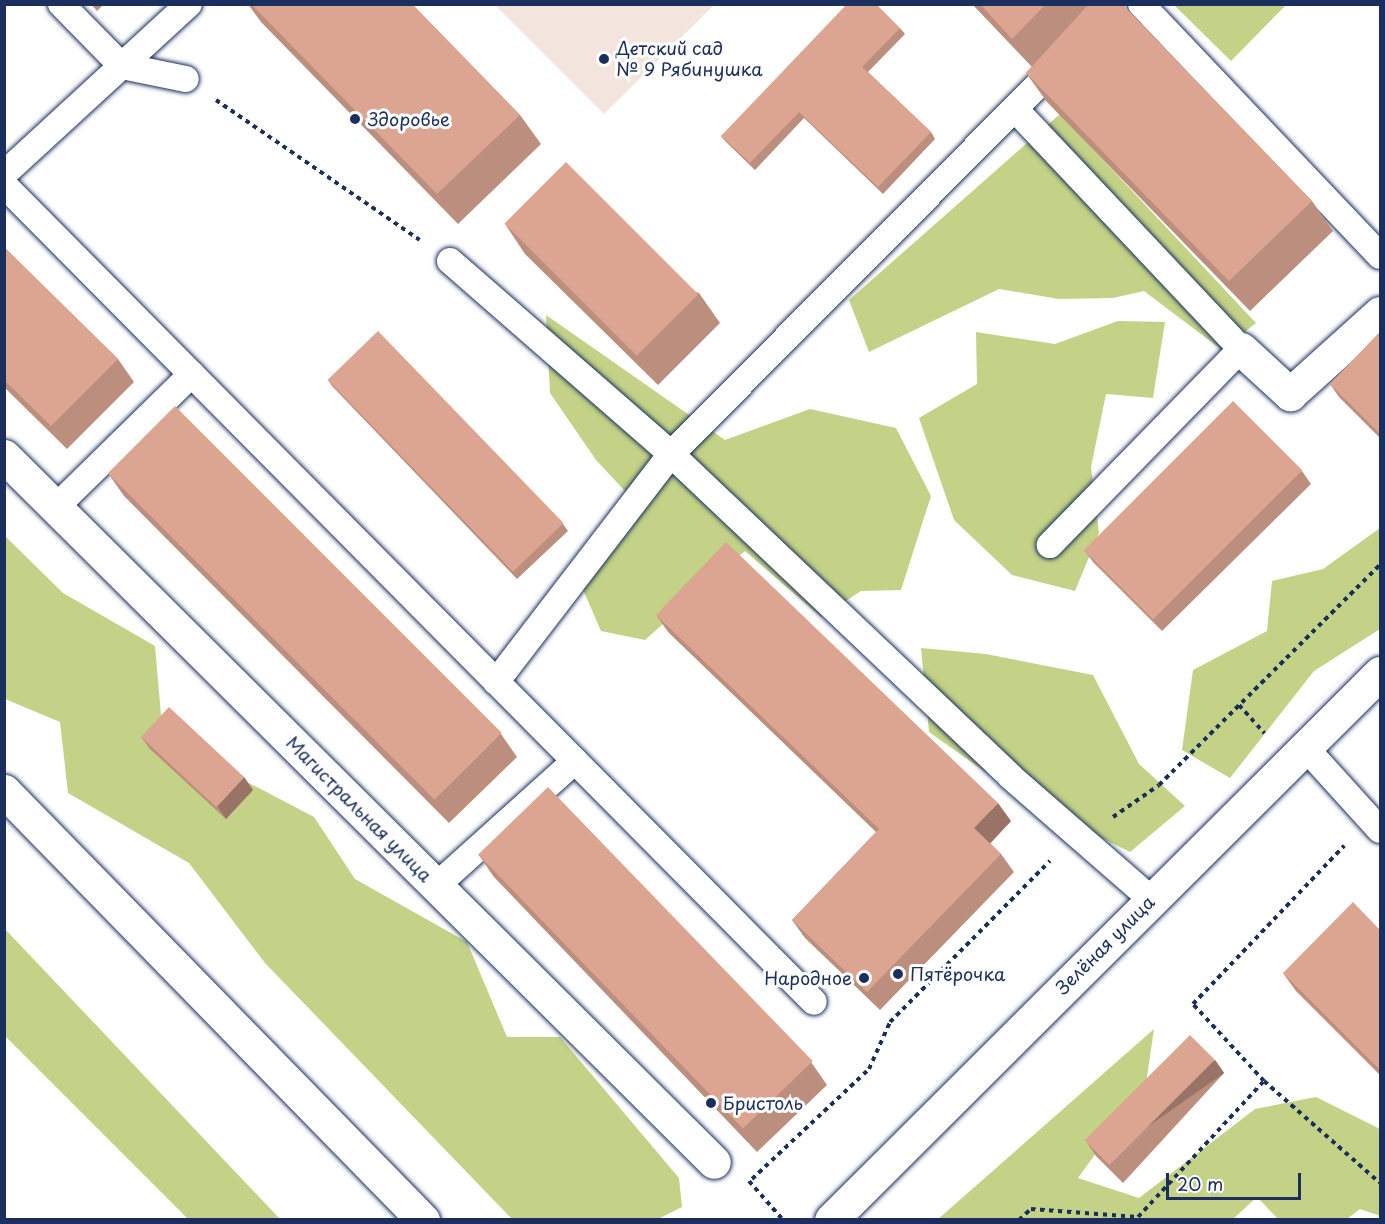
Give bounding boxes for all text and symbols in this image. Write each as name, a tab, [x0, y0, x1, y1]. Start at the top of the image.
place label: Детский сад № 9 Рябинушка	[616, 38, 762, 80]
marker: Детский сад № 9 Рябинушка	[597, 52, 611, 66]
place label: Здоровье	[368, 108, 450, 130]
marker: Здоровье	[346, 110, 364, 128]
street label: Магистральная улица	[281, 731, 437, 887]
street label: Зелёная улица	[1051, 891, 1159, 999]
place label: Пятёрочка	[910, 963, 1005, 985]
place label: Народное	[764, 967, 852, 989]
marker: Пятёрочка	[891, 967, 905, 981]
marker: Народное	[857, 971, 871, 985]
place label: Бристоль	[723, 1092, 803, 1114]
marker: Бристоль	[704, 1096, 718, 1110]
scale bar	[1169, 1161, 1304, 1199]
text: 20 m	[1177, 1170, 1223, 1197]

